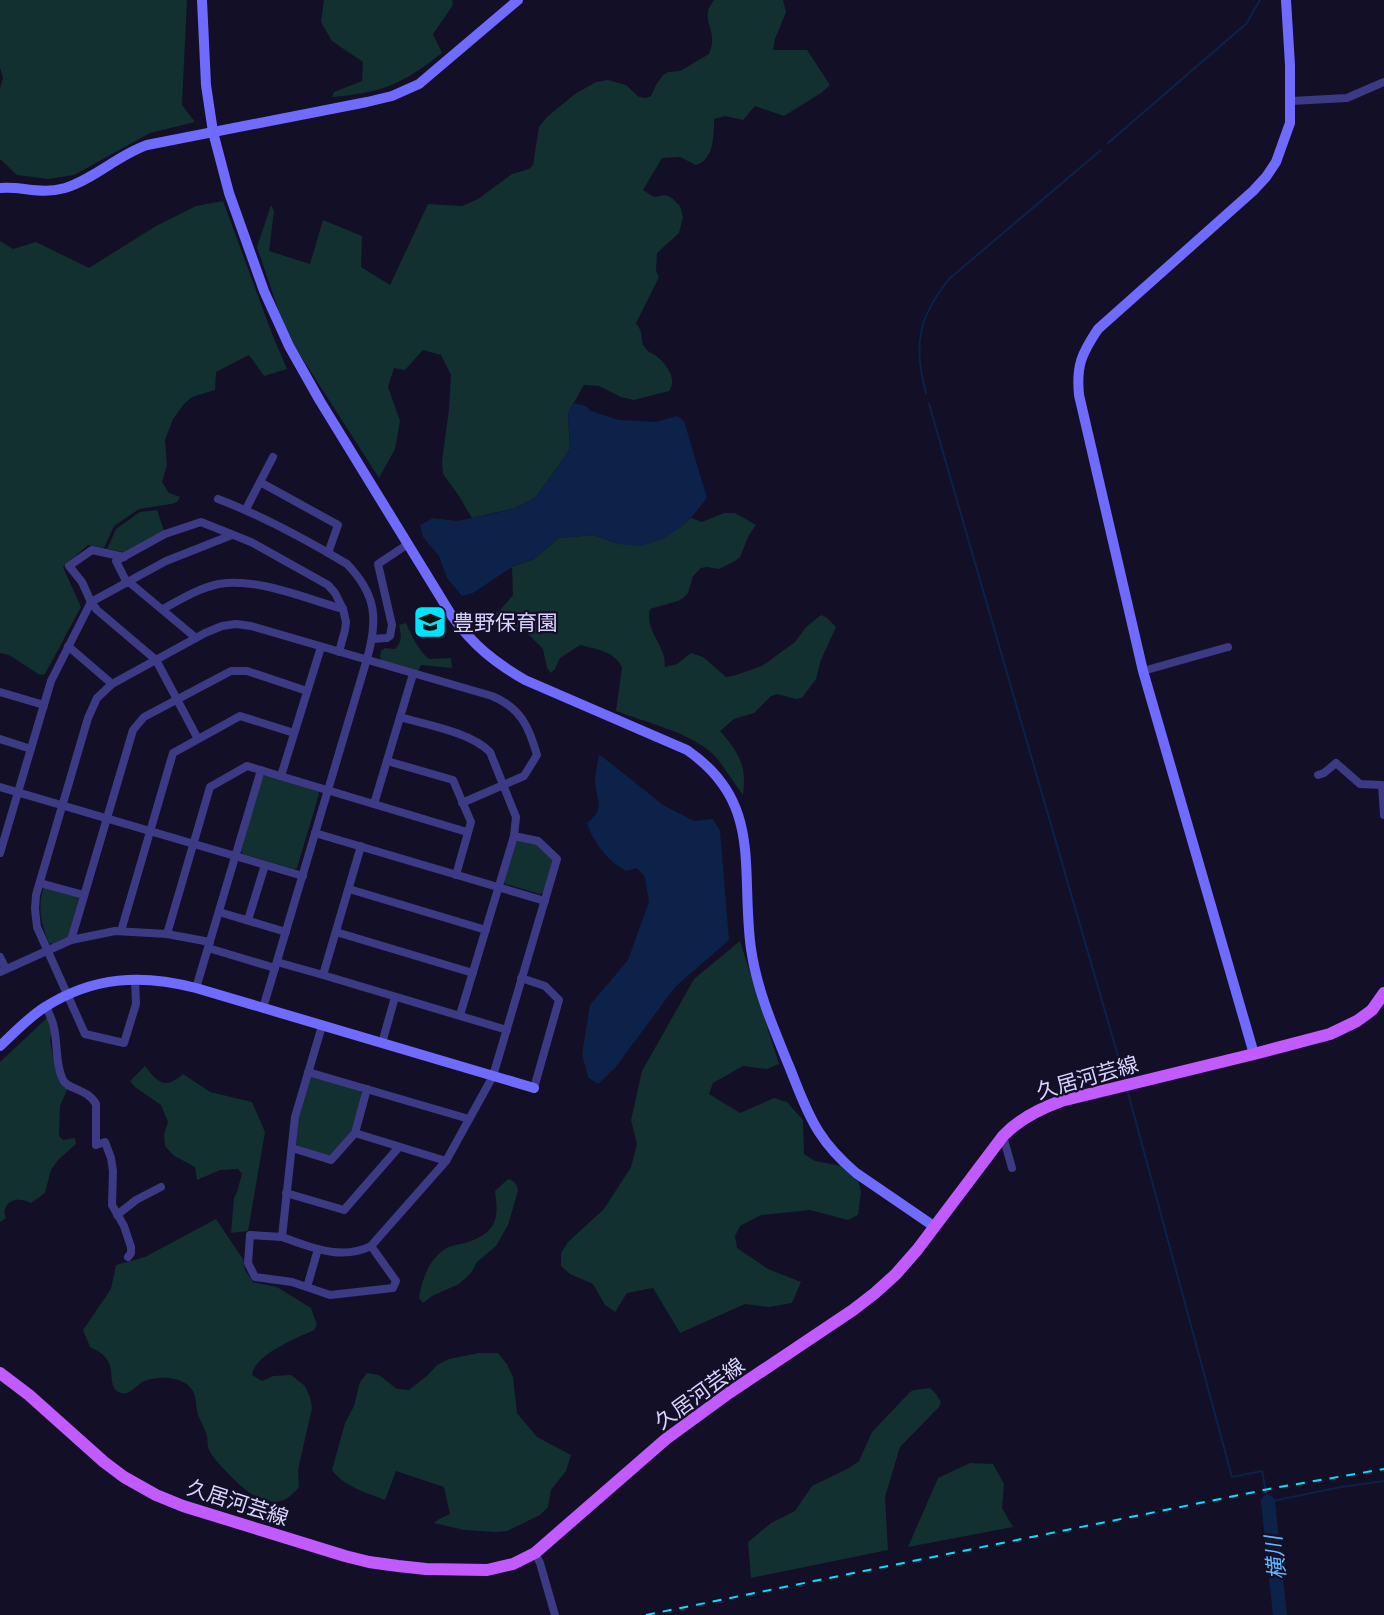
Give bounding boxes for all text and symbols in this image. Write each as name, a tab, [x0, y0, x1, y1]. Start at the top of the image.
school or university icon: 豊野保育園	[412, 604, 448, 640]
place label: 豊野保育園	[453, 608, 558, 636]
street label: 久居河芸線	[1033, 1049, 1141, 1105]
street label: 久居河芸線	[648, 1351, 750, 1435]
street label: 久居河芸線	[184, 1472, 292, 1532]
water label: 横川	[1257, 1533, 1291, 1581]

